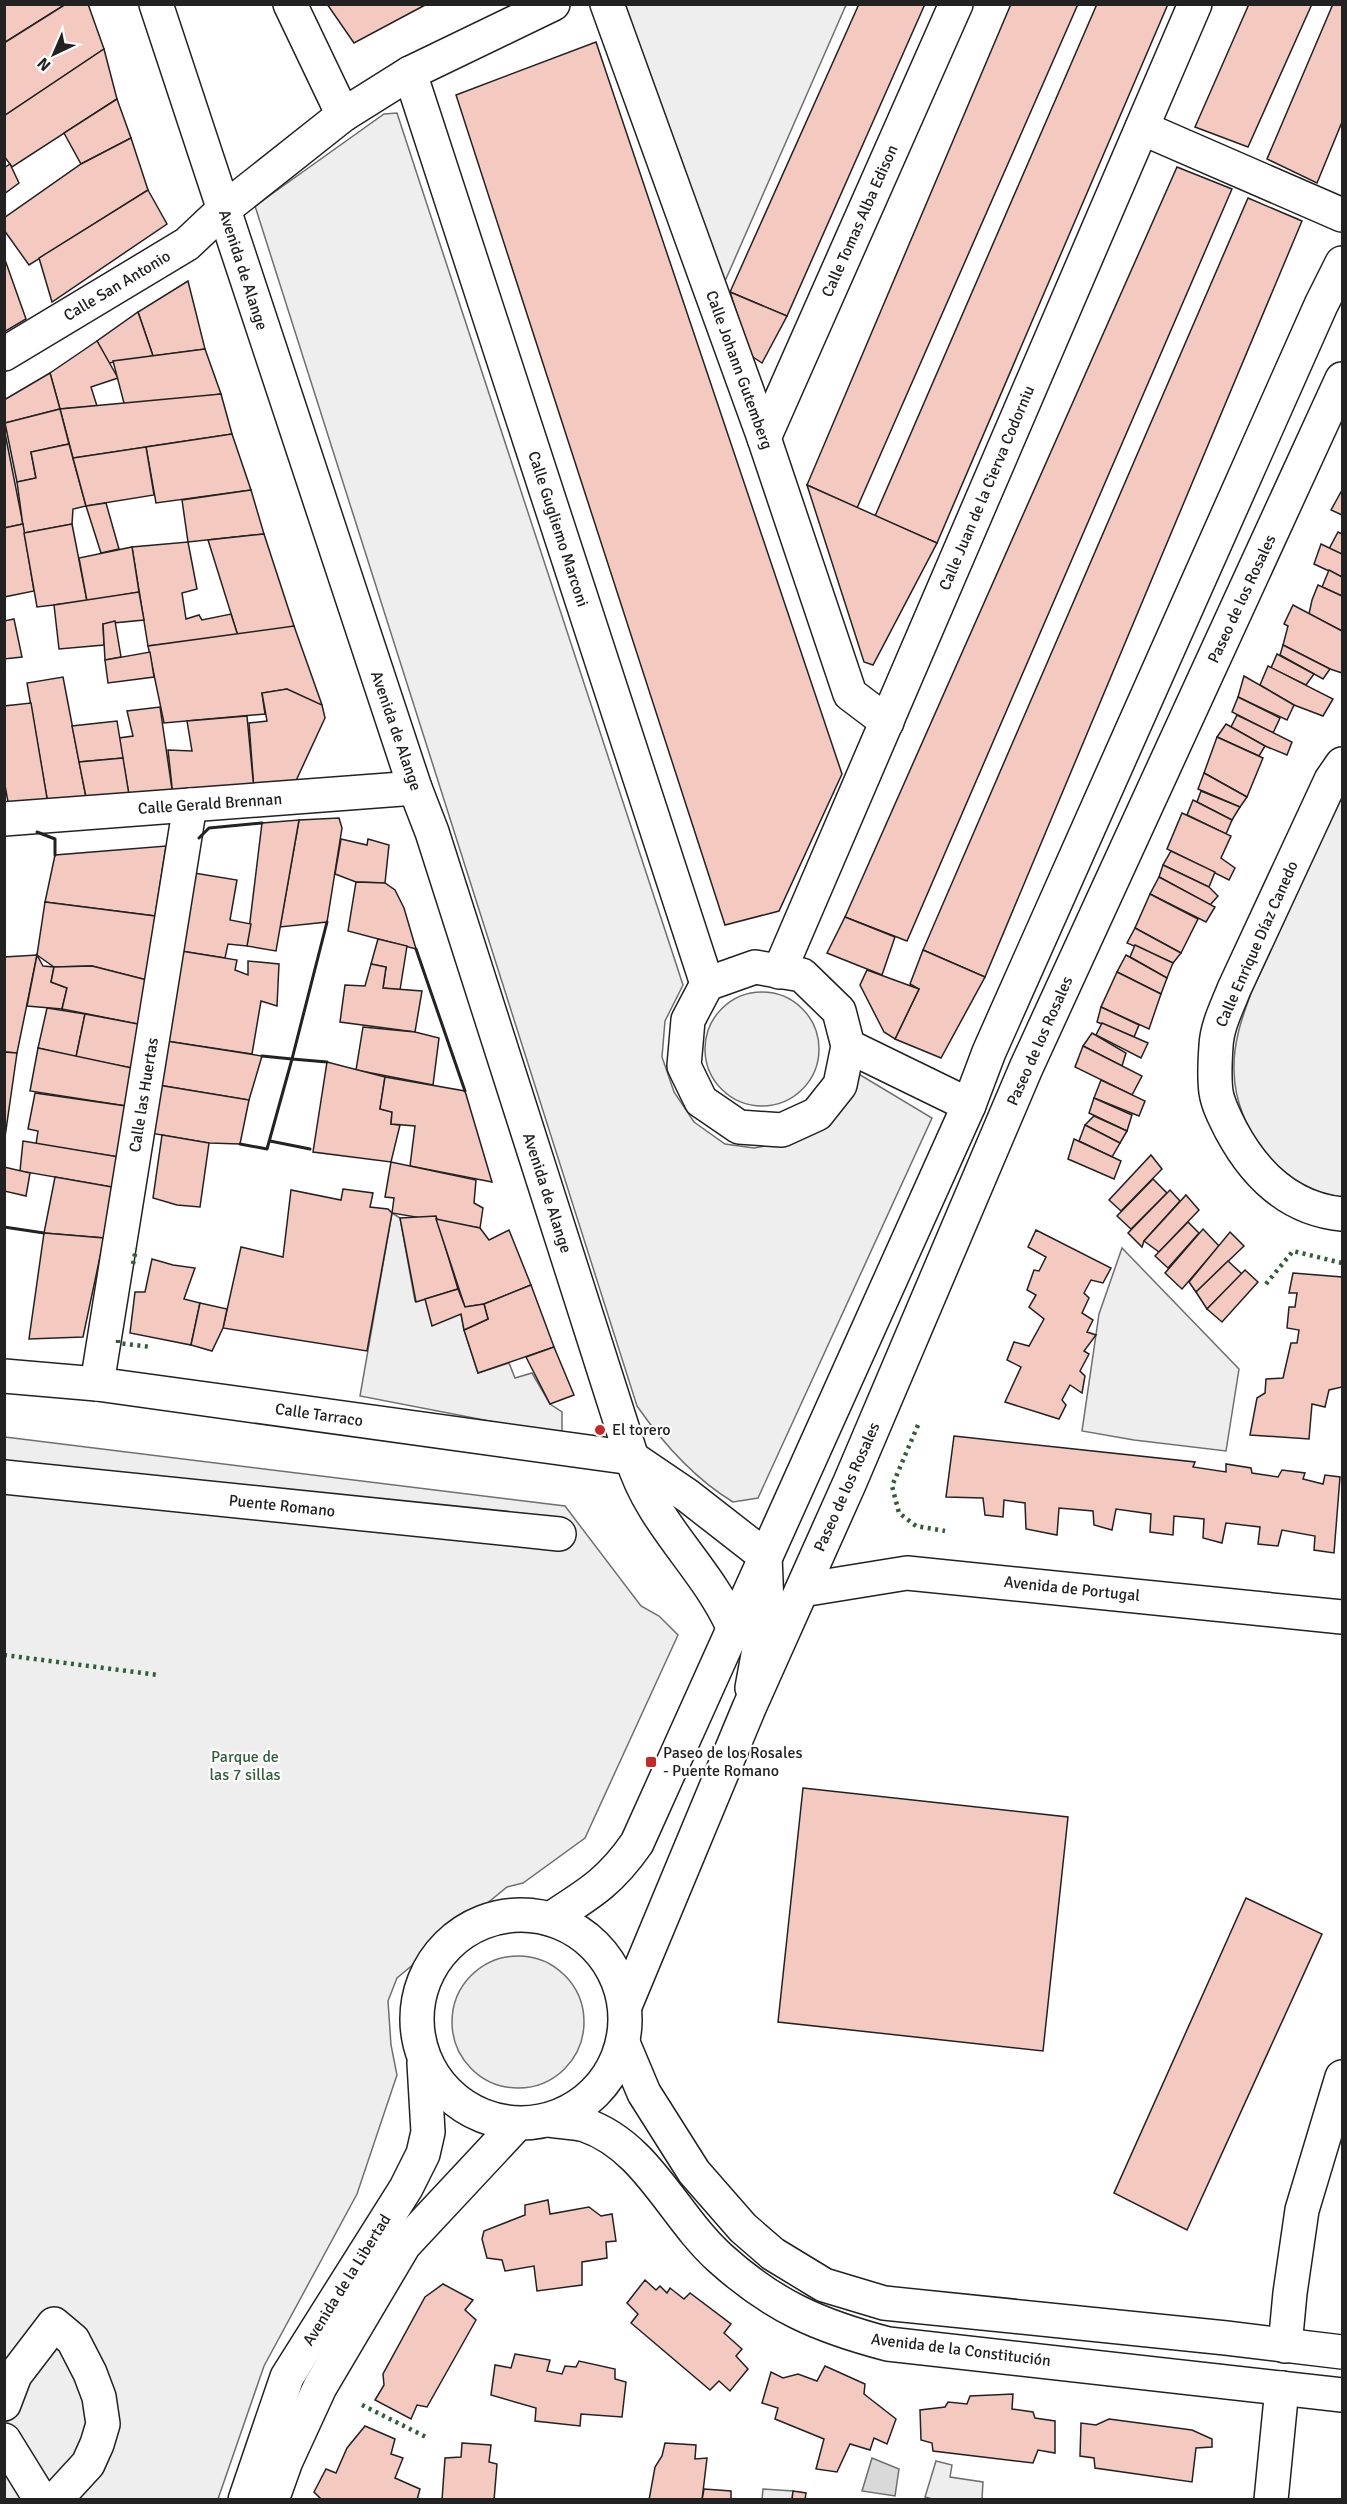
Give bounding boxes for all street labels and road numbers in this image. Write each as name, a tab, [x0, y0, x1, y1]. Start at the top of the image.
street label: Calle Tomas Alba Edison	[817, 142, 903, 300]
street label: Avenida de Alange	[214, 207, 272, 333]
street label: Calle San Antonio	[60, 246, 174, 326]
street label: Calle Johann Gutemberg	[701, 288, 777, 452]
street label: Calle Juan de la Cierva Codorniu	[935, 383, 1039, 593]
street label: Calle Gugliemo Marconi	[523, 449, 593, 609]
street label: Paseo de los Rosales	[1203, 532, 1281, 666]
street label: Avenida de Alange	[366, 668, 426, 794]
street label: Calle Gerald Brennan	[137, 789, 283, 819]
street label: Calle Enrique Díaz Canedo	[1211, 858, 1303, 1030]
street label: Paseo de los Rosales	[1003, 973, 1077, 1109]
street label: Calle las Huertas	[125, 1036, 163, 1154]
street label: Avenida de Alange	[518, 1130, 576, 1256]
street label: Calle Tarraco	[274, 1399, 364, 1431]
street label: Paseo de los Rosales	[810, 1419, 884, 1555]
street label: Puente Romano	[228, 1490, 336, 1522]
street label: Avenida de Portugal	[1003, 1572, 1141, 1606]
street label: Avenida de la Libertad	[298, 2211, 396, 2349]
street label: Avenida de la Constitución	[870, 2329, 1052, 2371]

